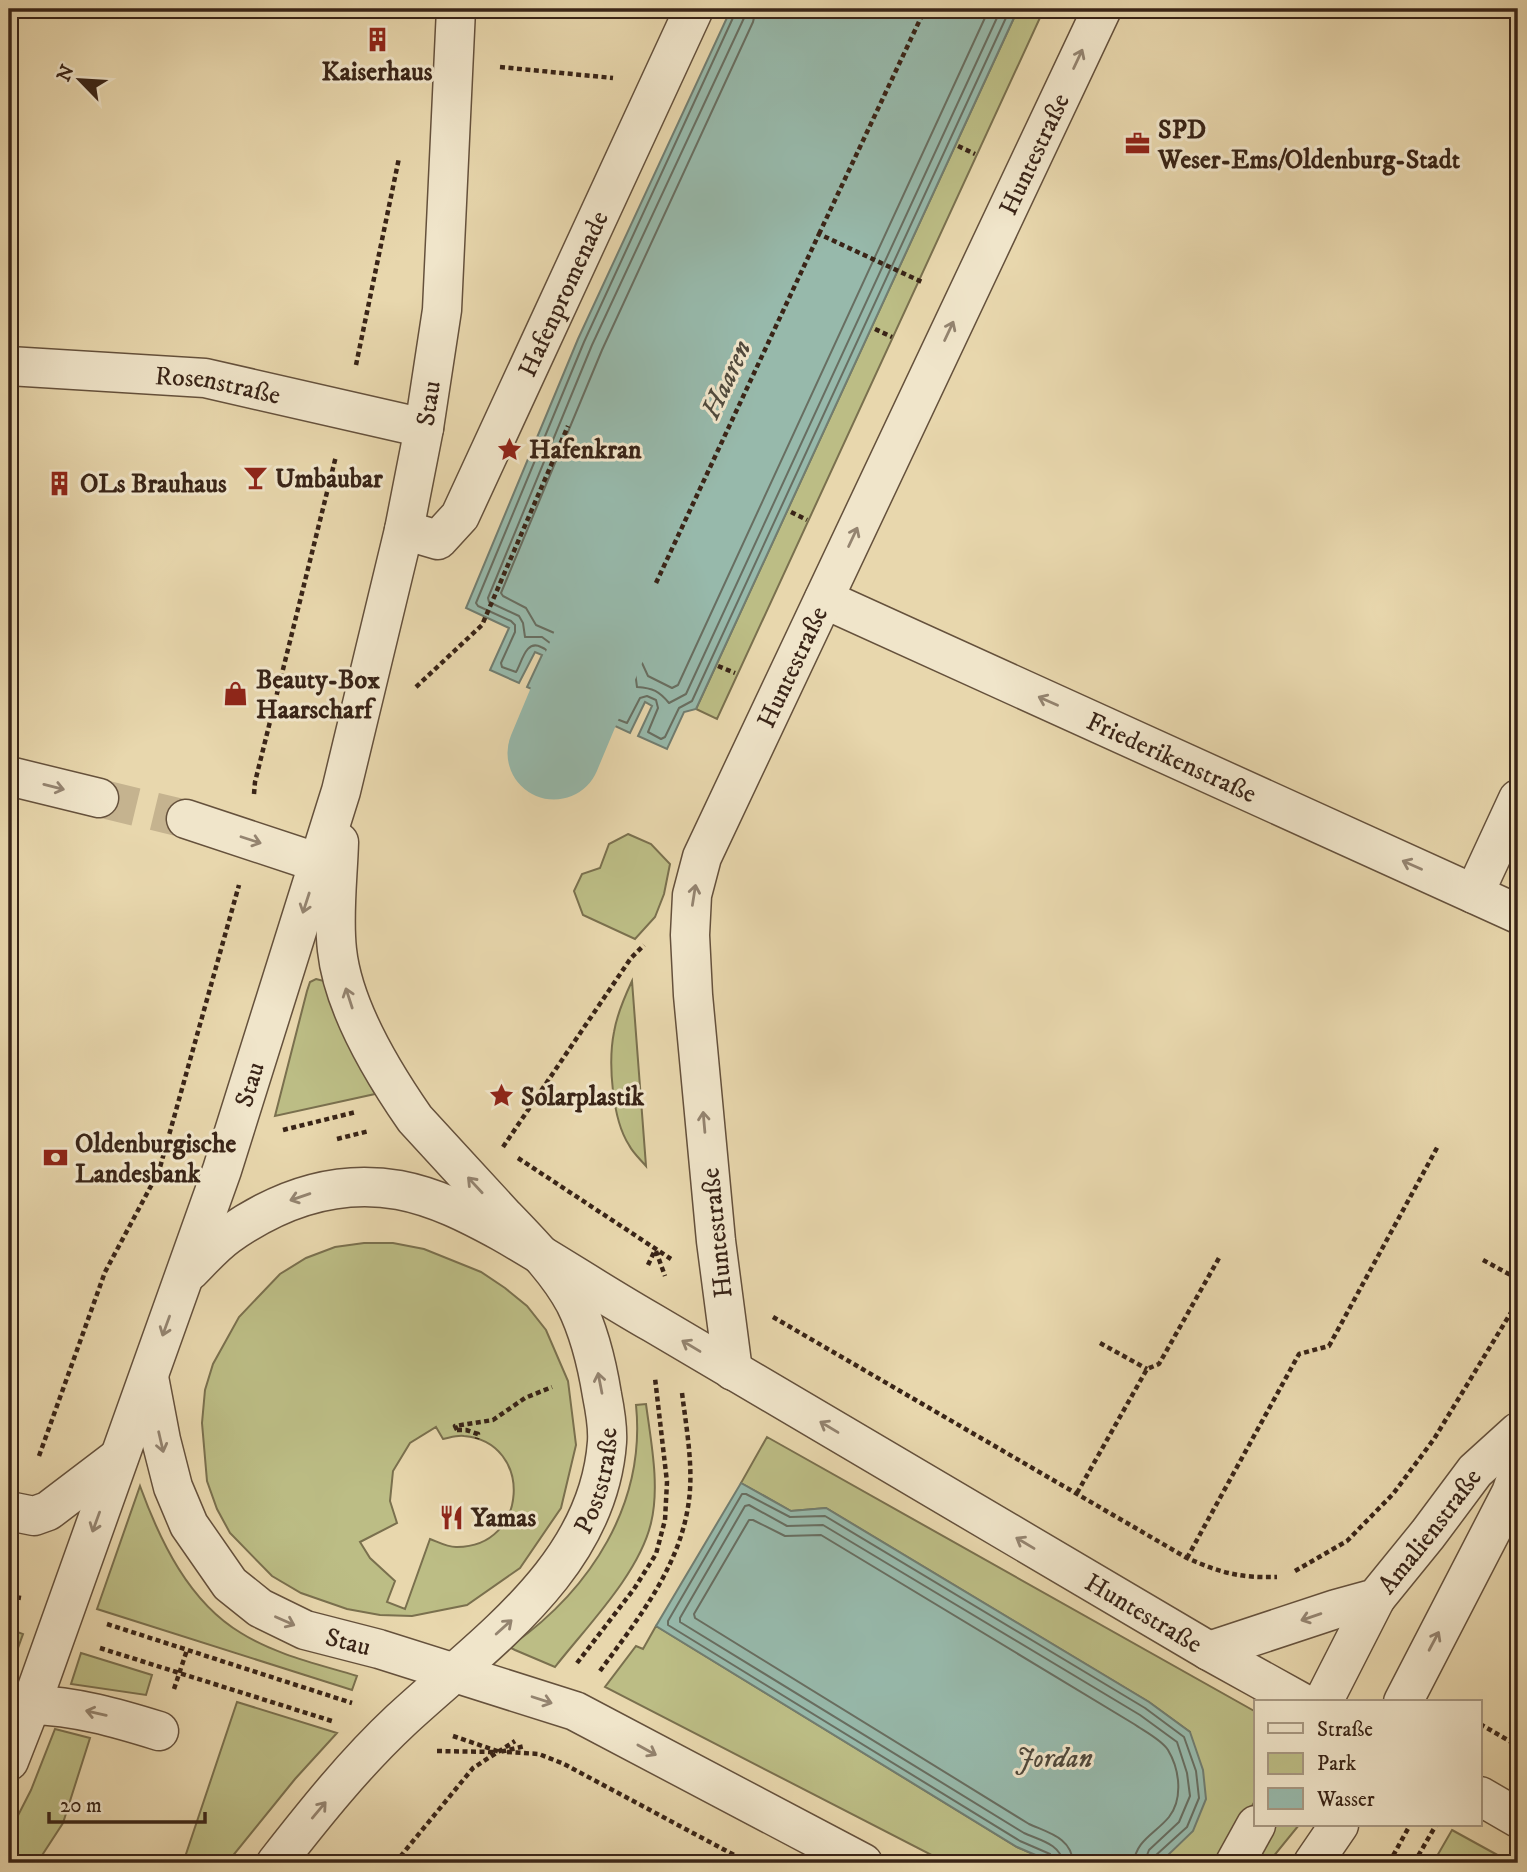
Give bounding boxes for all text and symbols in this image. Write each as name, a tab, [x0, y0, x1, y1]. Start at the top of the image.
building icon: Kaiserhaus	[363, 25, 391, 53]
north arrow	[46, 46, 116, 116]
one-way arrow	[1072, 49, 1085, 70]
place label: Kaiserhaus	[322, 56, 433, 89]
text: N	[52, 61, 80, 85]
street label: Huntestraße	[992, 88, 1078, 221]
place label: SPD Weser-Ems/Oldenburg-Stadt	[1157, 114, 1461, 177]
office icon: SPD Weser-Ems/Oldenburg-Stadt	[1124, 130, 1152, 158]
street label: Hafenpromenade	[511, 206, 617, 383]
one-way arrow	[943, 321, 957, 342]
water label: Haaren	[693, 335, 760, 425]
street label: Rosenstraße	[154, 360, 284, 413]
street label: Stau	[410, 378, 449, 428]
place label: Hafenkran	[529, 434, 642, 467]
place icon: Hafenkran	[495, 435, 523, 463]
place label: Umbaubar	[275, 463, 383, 496]
bar icon: Umbaubar	[241, 464, 269, 492]
place label: OLs Brauhaus	[80, 468, 227, 501]
building icon: OLs Brauhaus	[46, 469, 74, 497]
one-way arrow	[847, 527, 860, 548]
street label: Huntestraße	[750, 601, 836, 734]
place label: Beauty-Box Haarscharf	[256, 664, 380, 727]
shop icon: Beauty-Box Haarscharf	[222, 680, 250, 708]
one-way arrow	[1038, 694, 1060, 707]
street label: Friederikenstraße	[1081, 705, 1261, 811]
one-way arrow	[42, 781, 65, 794]
one-way arrow	[240, 834, 262, 847]
one-way arrow	[1402, 858, 1423, 871]
one-way arrow	[687, 884, 700, 907]
one-way arrow	[299, 891, 312, 913]
one-way arrow	[342, 988, 354, 1010]
street label: Stau	[228, 1058, 273, 1111]
place label: Solarplastik	[521, 1081, 645, 1114]
place icon: Solarplastik	[487, 1082, 515, 1110]
one-way arrow	[697, 1111, 710, 1134]
place label: Oldenburgische Landesbank	[75, 1128, 237, 1191]
bank icon: Oldenburgische Landesbank	[41, 1144, 69, 1172]
street label: Huntestraße	[694, 1166, 741, 1300]
one-way arrow	[467, 1177, 484, 1194]
one-way arrow	[290, 1192, 312, 1204]
one-way arrow	[158, 1315, 171, 1336]
one-way arrow	[682, 1339, 702, 1353]
one-way arrow	[592, 1372, 606, 1395]
one-way arrow	[819, 1420, 839, 1434]
street label: Poststraße	[567, 1427, 625, 1540]
one-way arrow	[156, 1430, 169, 1452]
street label: Amalienstraße	[1371, 1462, 1489, 1601]
place label: Yamas	[470, 1502, 536, 1535]
restaurant icon: Yamas	[437, 1503, 465, 1531]
one-way arrow	[89, 1510, 101, 1532]
one-way arrow	[1015, 1536, 1035, 1550]
street label: Huntestraße	[1079, 1566, 1208, 1661]
one-way arrow	[1300, 1612, 1322, 1625]
one-way arrow	[274, 1615, 295, 1628]
one-way arrow	[495, 1618, 512, 1635]
street label: Stau	[322, 1621, 374, 1664]
one-way arrow	[1427, 1632, 1441, 1652]
one-way arrow	[531, 1695, 553, 1707]
legend	[1254, 1700, 1482, 1826]
one-way arrow	[85, 1706, 108, 1719]
text: Straße	[1317, 1717, 1373, 1743]
water label: Jordan	[1015, 1741, 1093, 1776]
one-way arrow	[636, 1744, 657, 1757]
text: Park	[1317, 1751, 1357, 1777]
scale bar	[49, 1781, 205, 1825]
text: Wasser	[1316, 1787, 1375, 1813]
text: 20 m	[60, 1793, 102, 1819]
one-way arrow	[310, 1801, 326, 1819]

